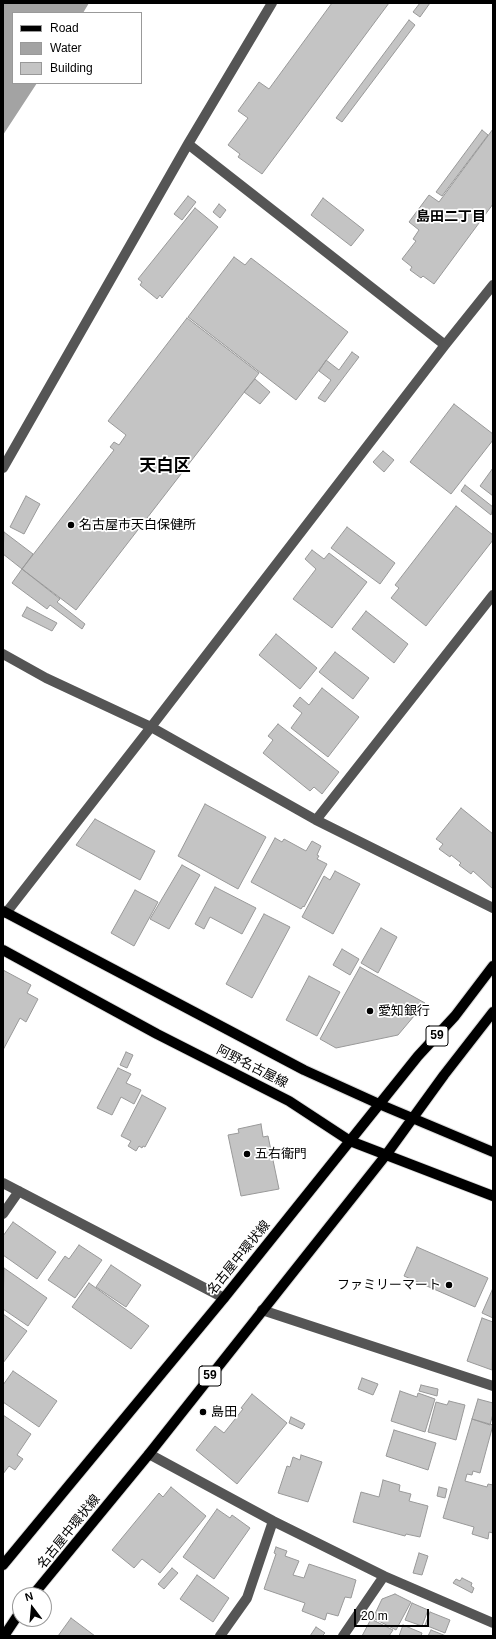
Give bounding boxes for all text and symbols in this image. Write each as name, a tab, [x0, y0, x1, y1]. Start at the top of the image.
legend	[12, 12, 142, 84]
text: Road	[50, 21, 79, 35]
text: Water	[50, 41, 82, 55]
text: Building	[50, 61, 93, 75]
district label: 島田二丁目	[416, 209, 486, 225]
district label: 天白区	[140, 456, 190, 476]
place label: 名古屋市天白保健所	[79, 517, 196, 533]
marker: 名古屋市天白保健所	[66, 520, 76, 530]
place label: 愛知銀行	[378, 1003, 430, 1019]
marker: 愛知銀行	[365, 1006, 375, 1016]
road number: 59	[426, 1026, 448, 1046]
street label: 阿野名古屋線	[214, 1042, 290, 1092]
place label: 五右衛門	[255, 1146, 307, 1162]
marker: 五右衛門	[242, 1149, 252, 1159]
street label: 名古屋中環状線	[204, 1218, 274, 1298]
place label: ファミリーマート	[337, 1277, 441, 1293]
marker: ファミリーマート	[444, 1280, 454, 1290]
road number: 59	[199, 1366, 221, 1386]
place label: 島田	[211, 1404, 237, 1420]
marker: 島田	[198, 1407, 208, 1417]
street label: 名古屋中環状線	[34, 1492, 104, 1572]
north arrow	[12, 1587, 52, 1627]
text: N	[23, 1590, 34, 1603]
scale bar	[356, 1601, 431, 1627]
text: 20 m	[361, 1609, 388, 1623]

